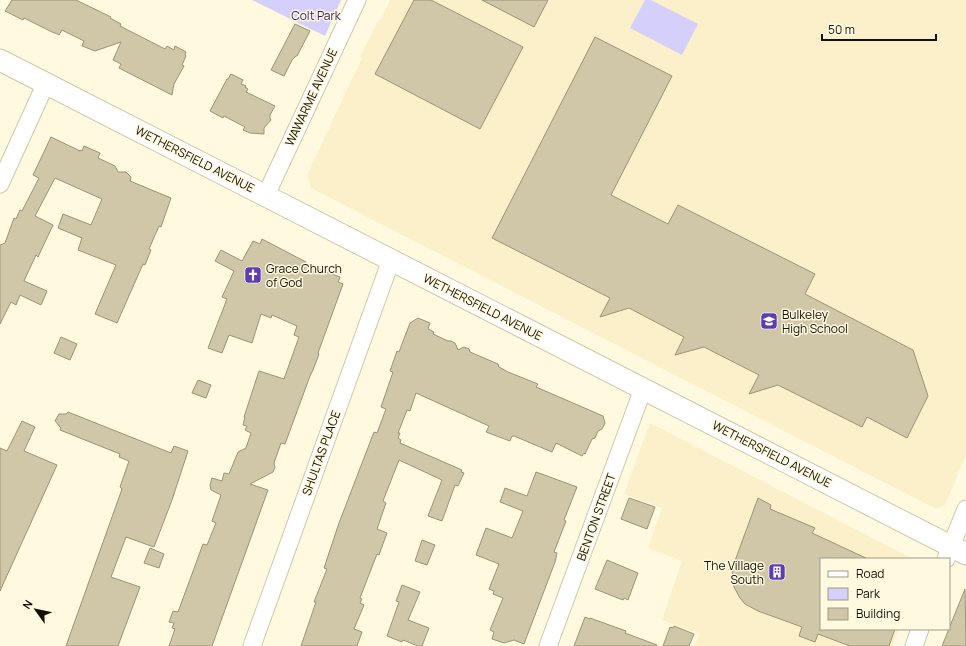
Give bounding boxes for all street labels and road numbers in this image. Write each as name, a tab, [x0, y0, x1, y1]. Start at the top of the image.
street label: WAWARME AVENUE	[281, 45, 341, 149]
street label: WETHERSFIELD AVENUE	[132, 121, 258, 197]
street label: WETHERSFIELD AVENUE	[420, 269, 546, 345]
street label: SHULTAS PLACE	[298, 408, 344, 498]
street label: WETHERSFIELD AVENUE	[709, 416, 835, 492]
street label: BENTON STREET	[572, 470, 620, 563]

